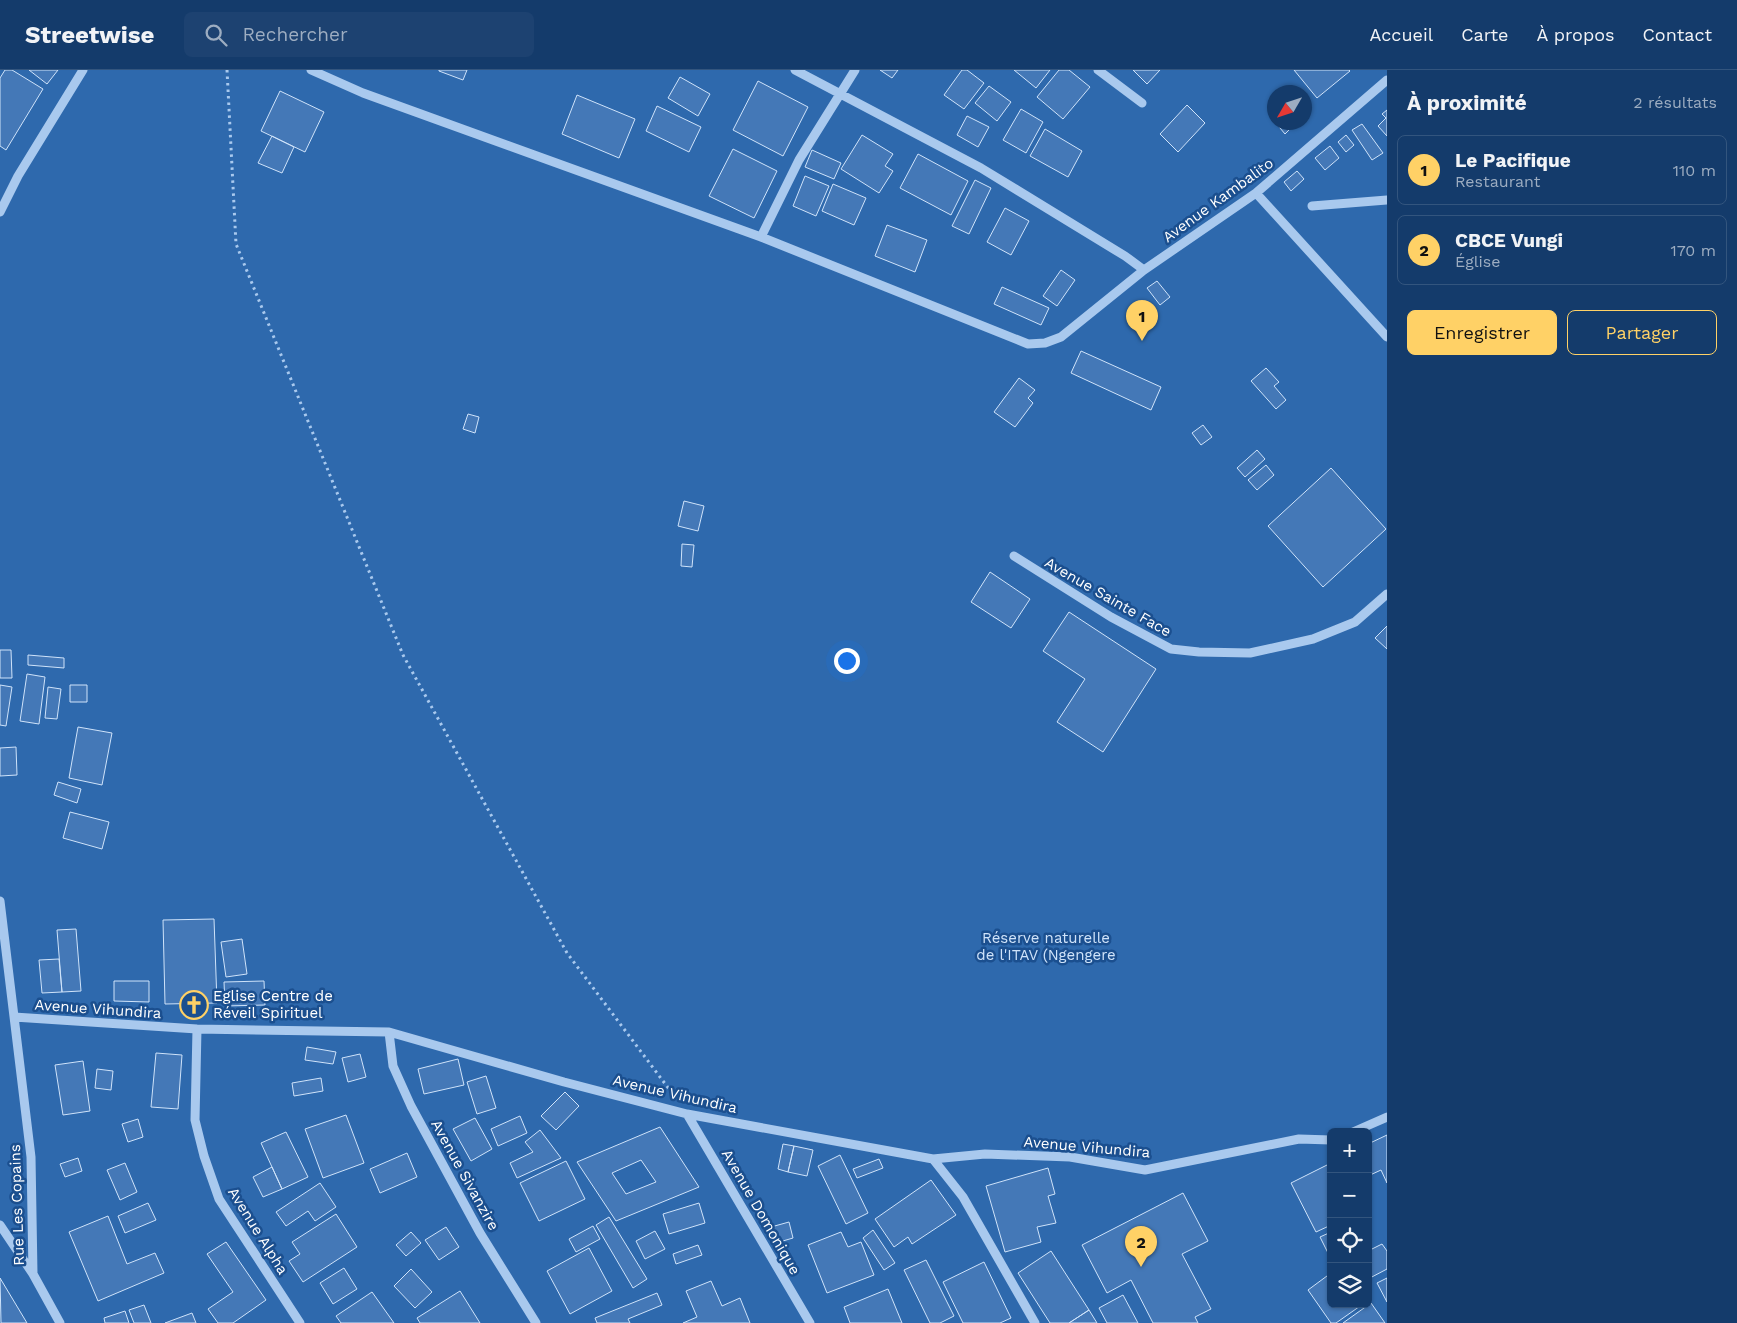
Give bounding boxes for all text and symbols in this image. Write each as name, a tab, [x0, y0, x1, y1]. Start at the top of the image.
search box	[184, 12, 534, 57]
text: Streetwise	[25, 21, 154, 49]
icon: search	[202, 21, 230, 49]
text: Rechercher	[242, 23, 348, 46]
text: Accueil	[1370, 24, 1433, 45]
text: Carte	[1461, 24, 1508, 45]
text: À propos	[1536, 24, 1614, 45]
text: Contact	[1642, 24, 1712, 45]
north arrow	[1267, 85, 1312, 130]
text: À proximité	[1407, 90, 1527, 115]
text: 2 résultats	[1633, 93, 1717, 112]
text: Le Pacifique	[1455, 149, 1571, 172]
street label: Avenue Kambalito	[1159, 154, 1277, 246]
text: 1	[1421, 161, 1427, 180]
text: 110 m	[1673, 161, 1716, 180]
text: Restaurant	[1455, 172, 1541, 191]
text: CBCE Vungi	[1455, 229, 1563, 252]
text: 2	[1419, 241, 1429, 260]
text: 170 m	[1670, 241, 1716, 260]
text: Église	[1455, 252, 1501, 271]
pin: 1	[1126, 300, 1158, 341]
button: Enregistrer	[1407, 310, 1557, 355]
button: Partager	[1567, 310, 1717, 355]
street label: Avenue Sainte Face	[1041, 553, 1175, 641]
your location	[834, 648, 860, 674]
park label: Réserve naturelle de l'ITAV (Ngengere	[976, 929, 1116, 964]
place label: Eglise Centre de Réveil Spirituel	[213, 987, 333, 1022]
church icon: Eglise Centre de Réveil Spirituel	[179, 990, 209, 1020]
street label: Avenue Vihundira	[34, 996, 162, 1022]
street label: Avenue Vihundira	[611, 1071, 739, 1117]
street label: Avenue Sivanzire	[427, 1117, 503, 1233]
map controls	[1327, 1128, 1372, 1308]
button: +	[1327, 1128, 1372, 1173]
street label: Avenue Vihundira	[1023, 1132, 1152, 1162]
street label: Rue Les Copains	[6, 1144, 28, 1266]
street label: Avenue Domonique	[718, 1146, 804, 1278]
button: −	[1327, 1173, 1372, 1218]
street label: Avenue Alpha	[224, 1184, 292, 1278]
button: locate	[1327, 1218, 1372, 1263]
pin: 2	[1125, 1226, 1157, 1267]
button: layers	[1327, 1263, 1372, 1308]

